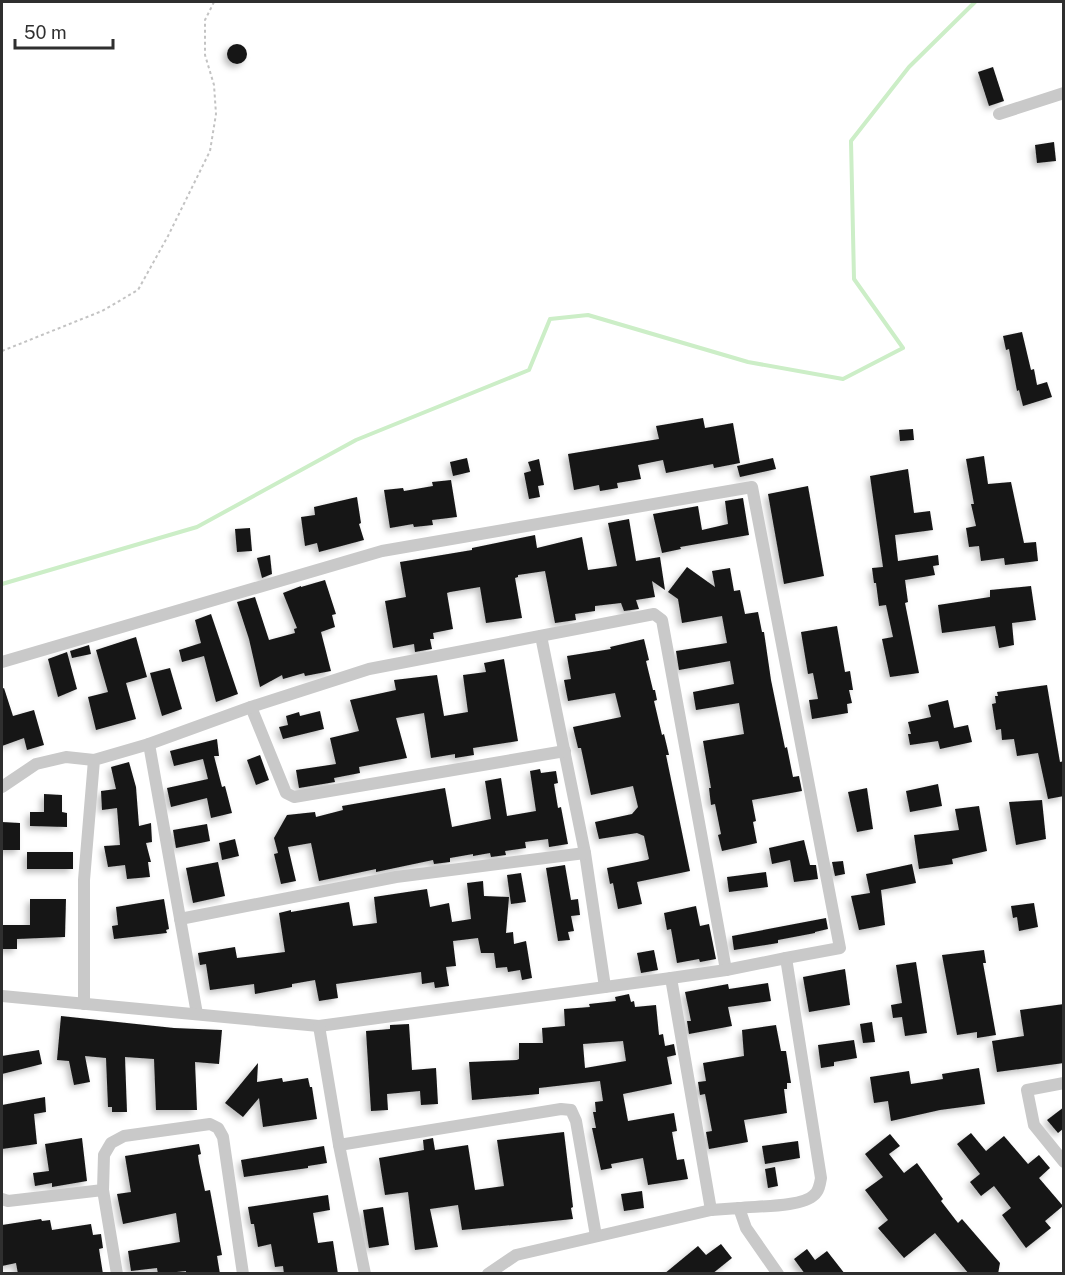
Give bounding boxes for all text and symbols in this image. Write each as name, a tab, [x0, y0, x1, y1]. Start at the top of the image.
scale bar	[15, 12, 112, 50]
text: 50 m	[24, 22, 67, 43]

